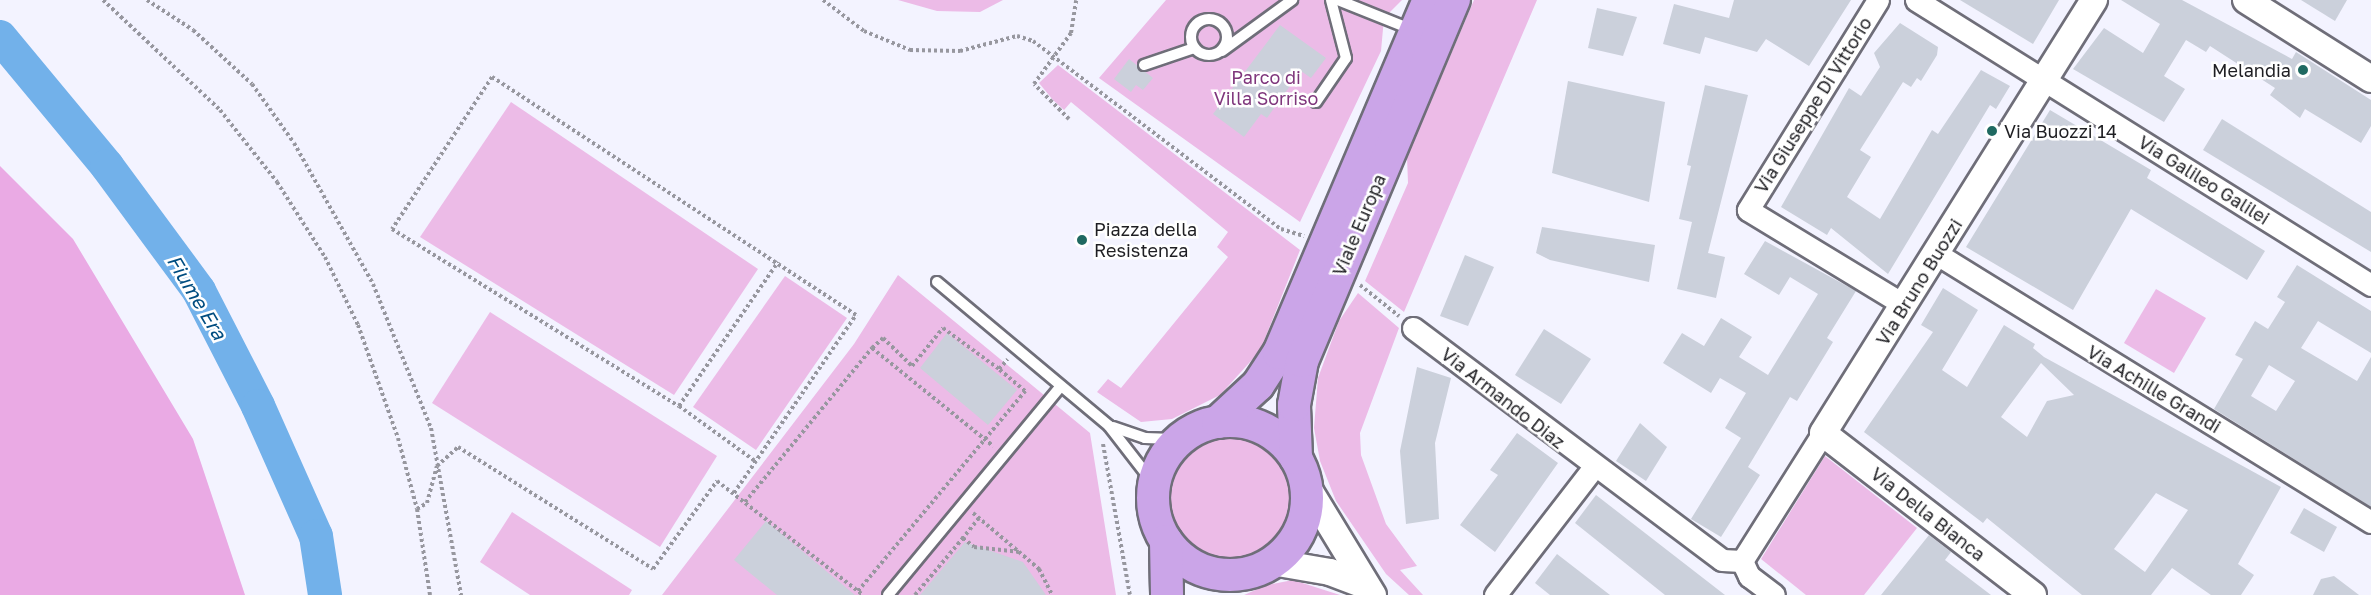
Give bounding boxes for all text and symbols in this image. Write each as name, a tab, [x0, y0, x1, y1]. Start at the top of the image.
street label: Via Giuseppe Di Vittorio	[1750, 13, 1876, 197]
place label: Melandia	[2212, 59, 2291, 81]
marker: Melandia	[2296, 63, 2310, 77]
park label: Parco di Villa Sorriso	[1214, 67, 1318, 110]
place label: Via Buozzi 14	[2004, 120, 2117, 142]
marker: Via Buozzi 14	[1985, 124, 1999, 138]
street label: Via Galileo Galilei	[2134, 131, 2274, 229]
street label: Viale Europa	[1328, 171, 1390, 279]
street label: Via Bruno Buozzi	[1871, 215, 1967, 349]
place label: Piazza della Resistenza	[1094, 219, 1197, 262]
marker: Piazza della Resistenza	[1075, 233, 1089, 247]
water label: Fiume Era	[162, 250, 232, 344]
street label: Via Achille Grandi	[2083, 341, 2225, 437]
street label: Via Armando Diaz	[1437, 343, 1569, 453]
street label: Via Della Bianca	[1867, 463, 1989, 565]

